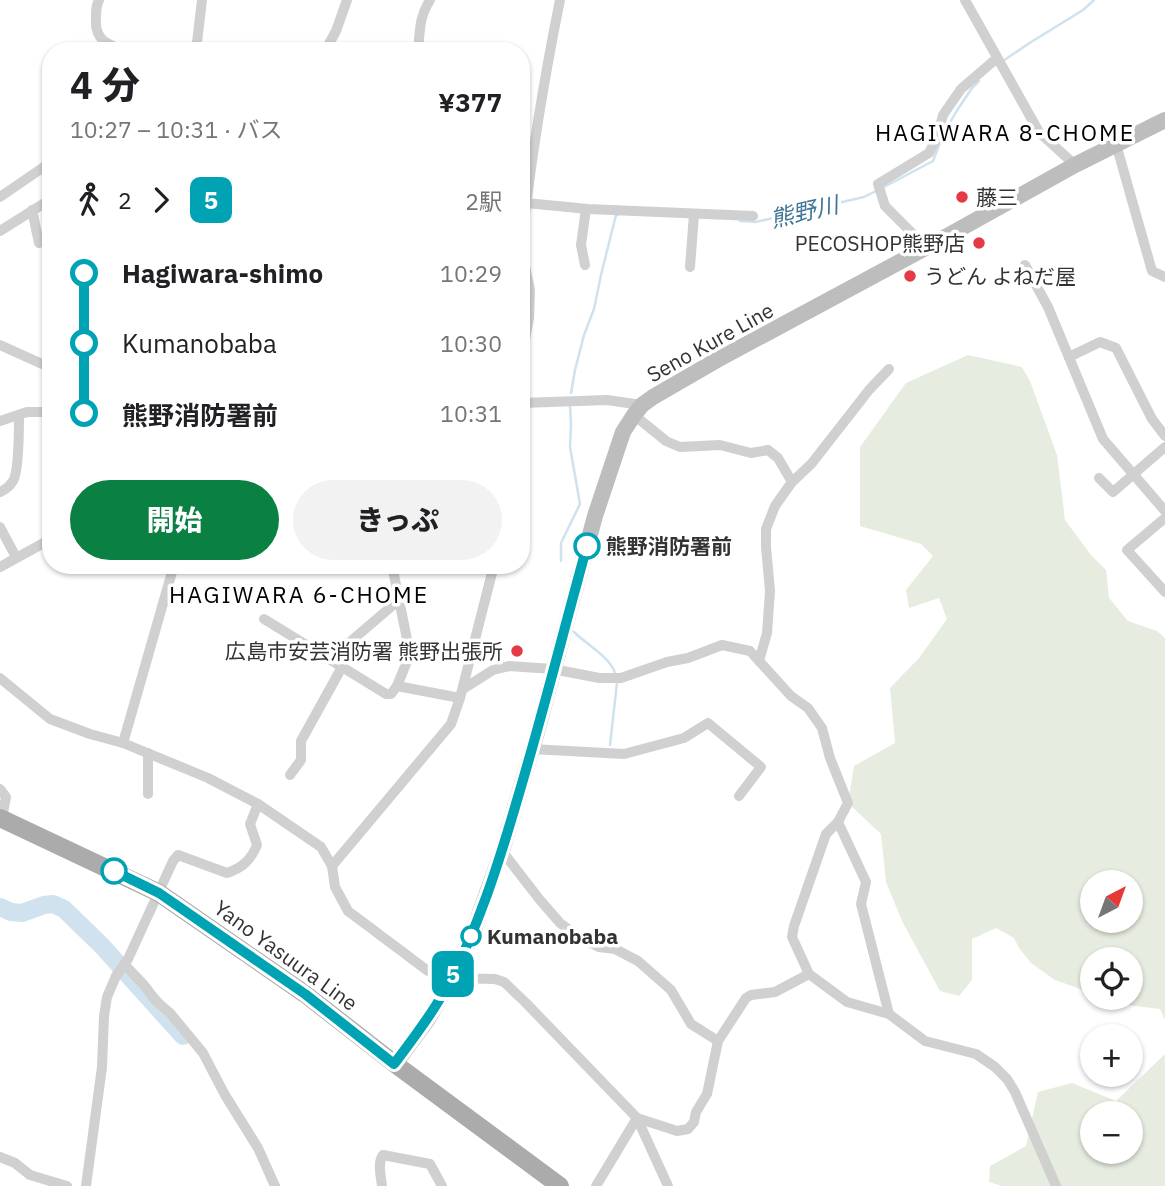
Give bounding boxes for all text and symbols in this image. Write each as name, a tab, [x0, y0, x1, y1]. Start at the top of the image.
text: 4 分	[70, 60, 140, 109]
text: ¥377	[438, 85, 502, 119]
text: 10:27 – 10:31 · バス	[70, 114, 283, 144]
district label: HAGIWARA 8-CHOME	[875, 117, 1135, 147]
icon: walk	[70, 181, 108, 219]
icon: forward	[142, 181, 180, 219]
place label: 藤三	[976, 183, 1018, 211]
text: 5	[204, 184, 218, 216]
text: 2	[118, 185, 132, 215]
text: 2駅	[465, 186, 502, 216]
water label: 熊野川	[767, 188, 844, 233]
marker: 藤三	[954, 189, 970, 205]
place label: PECOSHOP熊野店	[795, 229, 965, 257]
marker: PECOSHOP熊野店	[971, 235, 987, 251]
text: Hagiwara-shimo	[122, 256, 323, 290]
text: 10:29	[440, 258, 502, 288]
place label: うどん よねだ屋	[924, 262, 1076, 290]
marker: うどん よねだ屋	[902, 268, 918, 284]
street label: Seno Kure Line	[642, 296, 778, 388]
text: Kumanobaba	[122, 326, 277, 360]
text: 10:30	[440, 328, 502, 358]
text: 熊野消防署前	[122, 398, 278, 432]
text: 10:31	[440, 398, 502, 428]
button: 開始	[70, 480, 279, 560]
button: きっぷ	[293, 480, 502, 560]
place label: 熊野消防署前	[606, 532, 732, 560]
marker: 熊野消防署前	[574, 533, 600, 559]
district label: HAGIWARA 6-CHOME	[169, 579, 429, 609]
place label: 広島市安芸消防署 熊野出張所	[225, 637, 503, 665]
marker: 広島市安芸消防署 熊野出張所	[509, 643, 525, 659]
unlabelled marker	[101, 858, 127, 884]
north arrow	[1080, 870, 1143, 933]
map controls	[1080, 870, 1143, 1164]
street label: Yano Yasuura Line	[209, 893, 363, 1017]
place label: Kumanobaba	[487, 922, 618, 950]
marker: Kumanobaba	[461, 926, 481, 946]
button: locate	[1080, 947, 1143, 1010]
line badge: 5	[430, 951, 476, 997]
text: 5	[446, 958, 460, 990]
button: +	[1080, 1024, 1143, 1087]
button: −	[1080, 1101, 1143, 1164]

